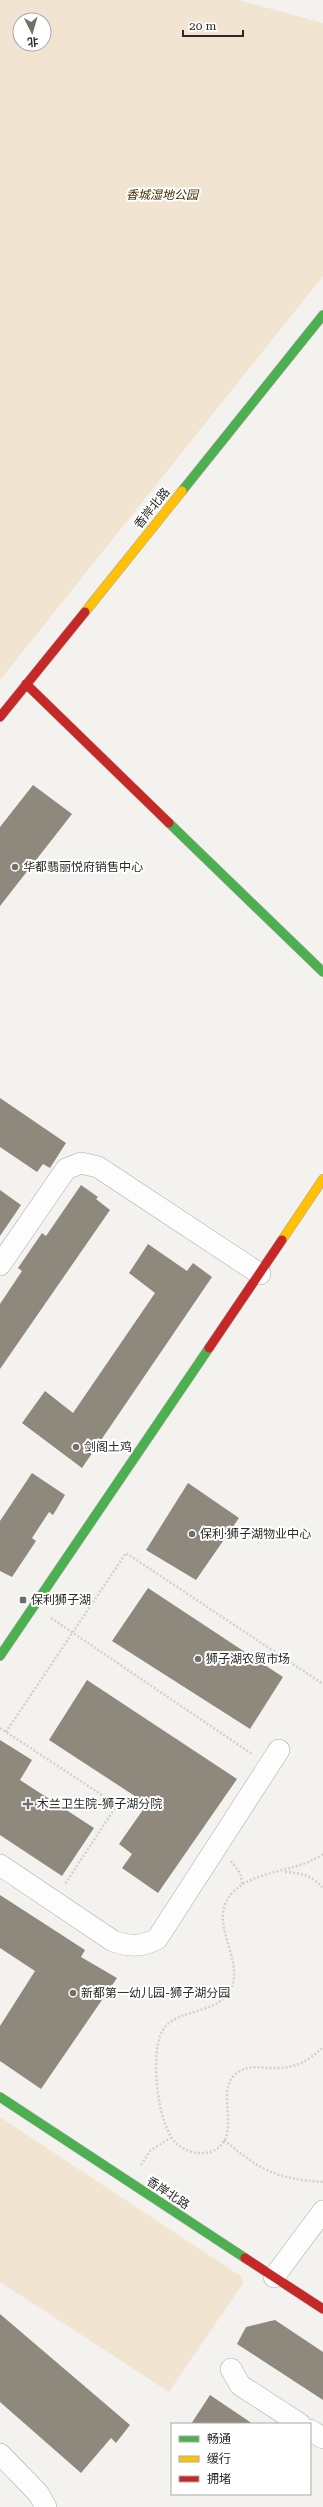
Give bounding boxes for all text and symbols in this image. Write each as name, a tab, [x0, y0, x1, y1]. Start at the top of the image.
north arrow	[12, 12, 52, 52]
scale bar	[183, 12, 243, 38]
text: 20 m	[189, 19, 216, 33]
text: 北	[27, 35, 39, 48]
park label: 香城湿地公园	[126, 188, 200, 202]
street label: 香岸北路	[131, 485, 173, 531]
place label: 华都翡丽悦府销售中心	[23, 860, 143, 874]
marker: 华都翡丽悦府销售中心	[10, 862, 20, 872]
place label: 剑阁土鸡	[84, 1440, 132, 1454]
marker: 剑阁土鸡	[71, 1442, 81, 1452]
place label: 保利·狮子湖物业中心	[200, 1527, 311, 1541]
marker: 保利·狮子湖物业中心	[187, 1529, 197, 1539]
place label: 保利狮子湖	[31, 1593, 91, 1607]
marker: 保利狮子湖	[18, 1595, 28, 1605]
place label: 狮子湖农贸市场	[206, 1652, 290, 1666]
marker: 狮子湖农贸市场	[193, 1654, 203, 1664]
place label: 木兰卫生院-狮子湖分院	[37, 1797, 162, 1811]
marker: 木兰卫生院-狮子湖分院	[22, 1798, 34, 1810]
place label: 新都第一幼儿园-狮子湖分园	[81, 1986, 230, 2000]
marker: 新都第一幼儿园-狮子湖分园	[68, 1988, 78, 1998]
street label: 香岸北路	[144, 2174, 192, 2212]
legend	[171, 2423, 311, 2495]
text: 畅通	[207, 2432, 231, 2446]
text: 缓行	[207, 2452, 231, 2466]
text: 拥堵	[207, 2472, 231, 2486]

